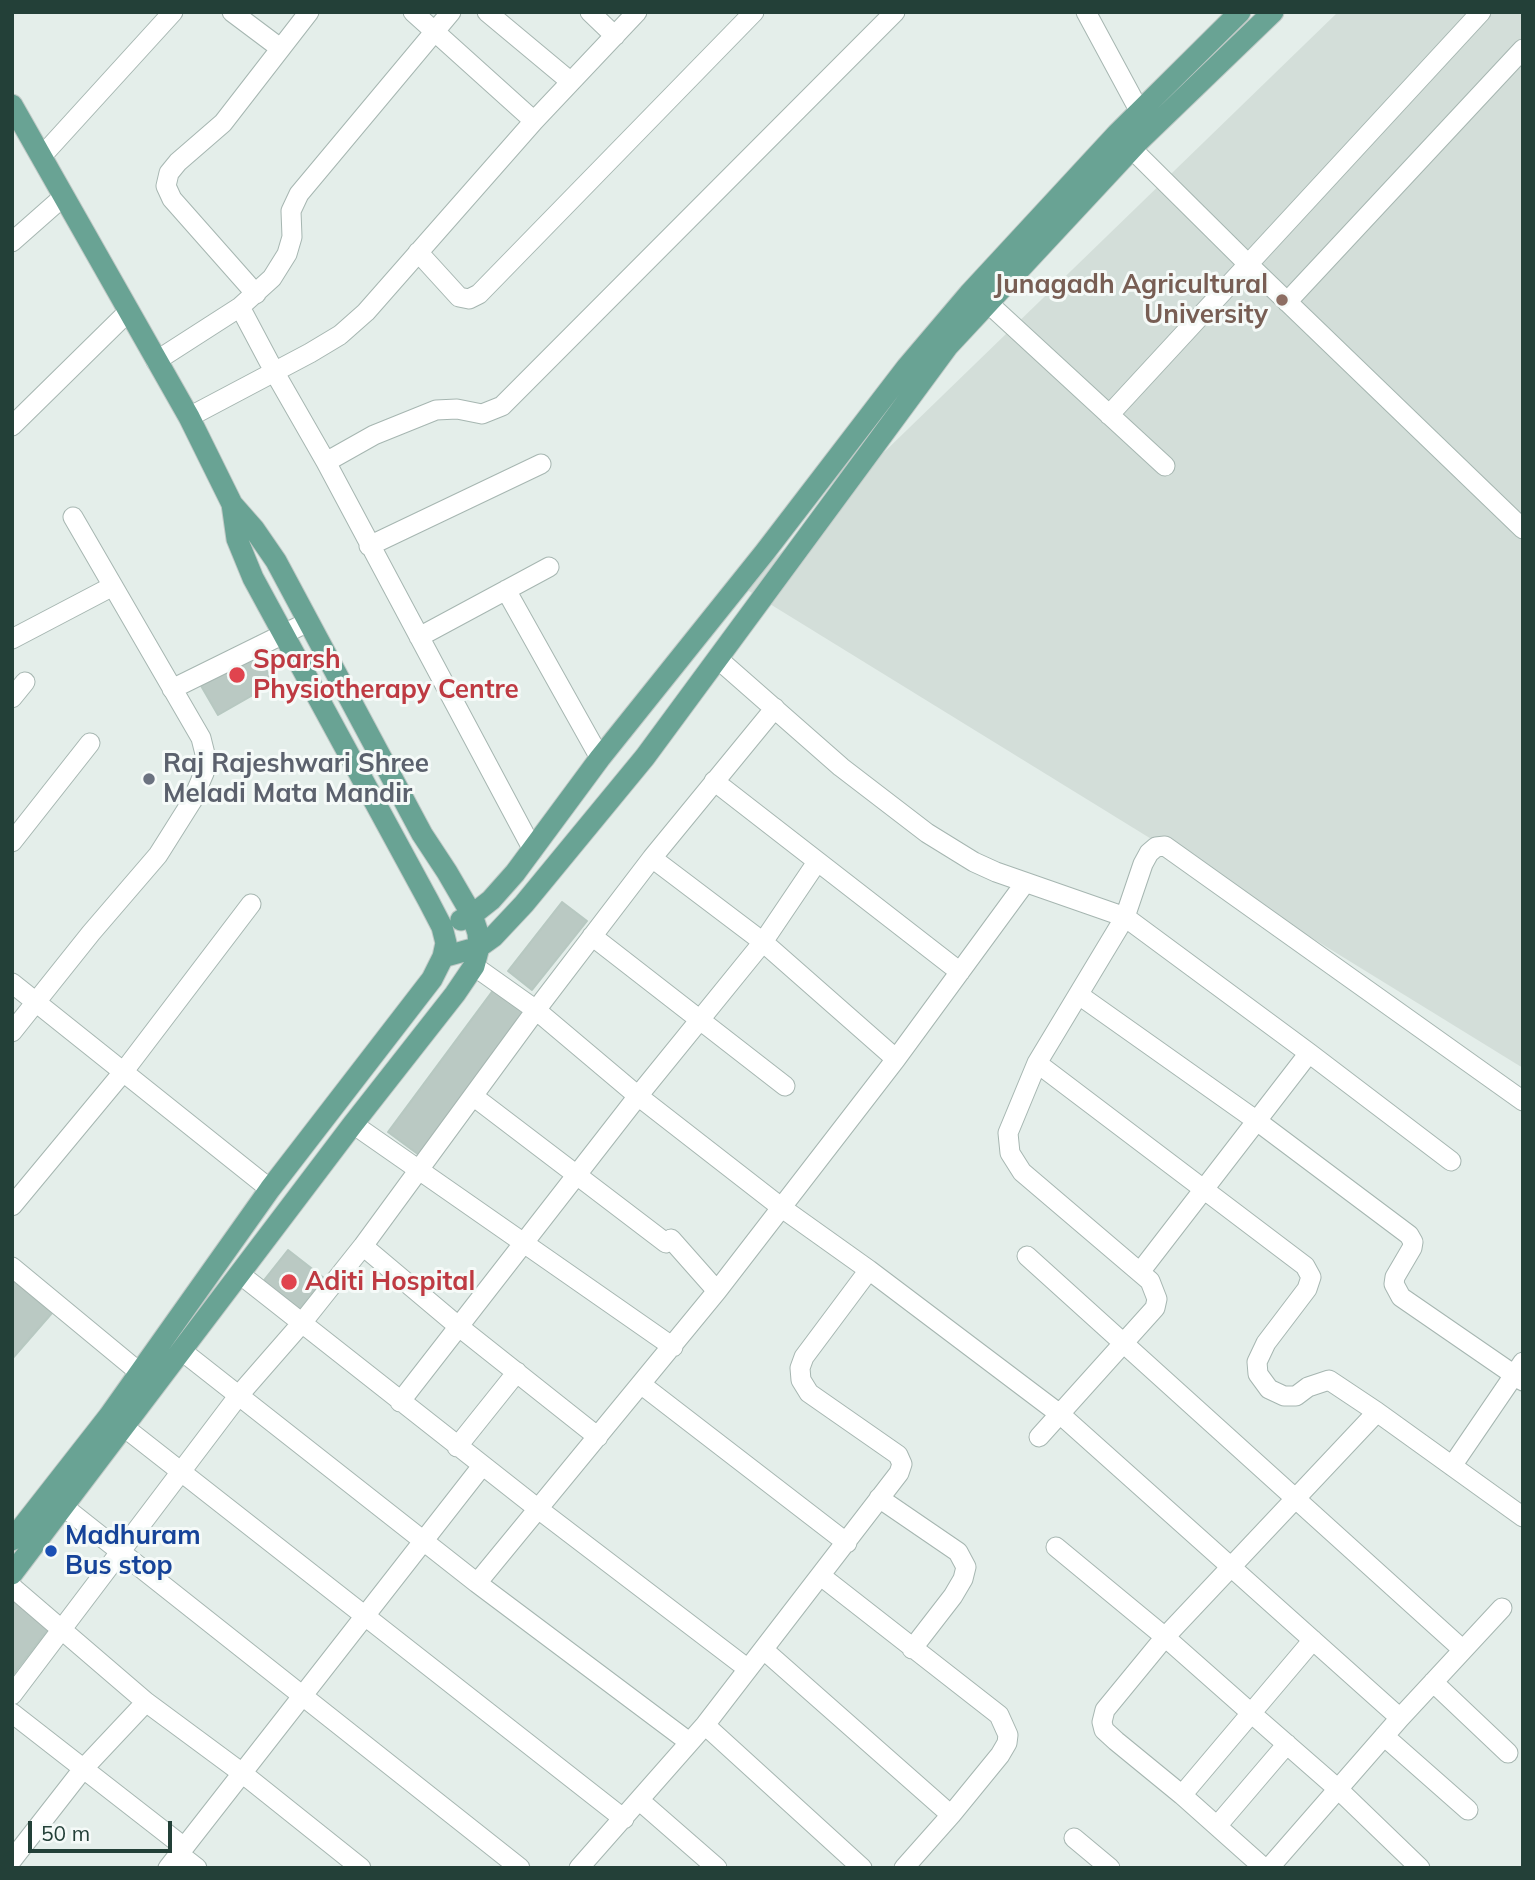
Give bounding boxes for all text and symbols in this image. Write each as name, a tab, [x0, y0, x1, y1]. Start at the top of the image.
place label: Junagadh Agricultural University	[994, 269, 1268, 330]
marker: Junagadh Agricultural University	[1274, 292, 1290, 308]
place label: Sparsh Physiotherapy Centre	[253, 644, 519, 706]
marker: Sparsh Physiotherapy Centre	[227, 665, 247, 685]
place label: Raj Rajeshwari Shree Meladi Mata Mandir	[163, 748, 429, 810]
marker: Raj Rajeshwari Shree Meladi Mata Mandir	[141, 771, 157, 787]
place label: Aditi Hospital	[305, 1266, 475, 1298]
marker: Aditi Hospital	[279, 1272, 299, 1292]
place label: Madhuram Bus stop	[65, 1520, 201, 1582]
marker: Madhuram Bus stop	[43, 1543, 59, 1559]
scale bar	[32, 1806, 175, 1850]
text: 50 m	[41, 1820, 90, 1846]

